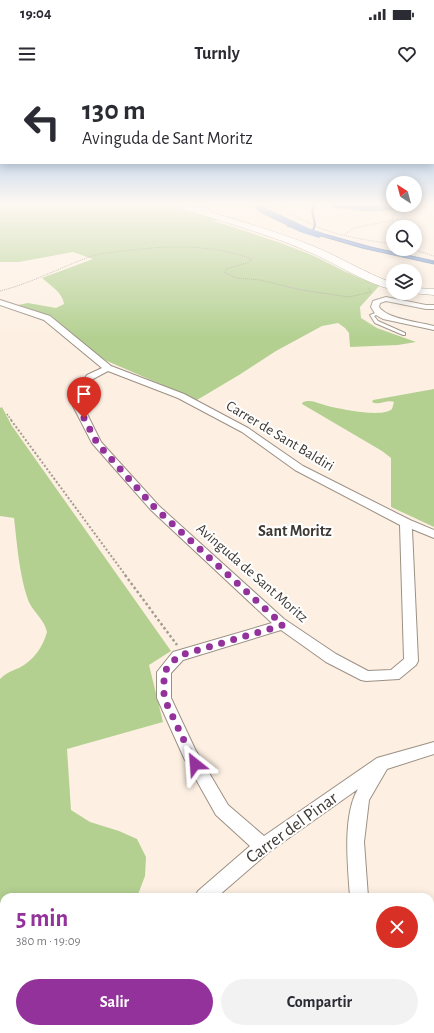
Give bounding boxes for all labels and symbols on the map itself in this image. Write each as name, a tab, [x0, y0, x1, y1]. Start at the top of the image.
north arrow	[386, 176, 422, 212]
pin	[67, 377, 101, 418]
street label: Carrer de Sant Baldiri	[224, 398, 336, 474]
street label: Avinguda de Sant Moritz	[193, 521, 311, 625]
district label: Sant Moritz	[258, 523, 332, 539]
position arrow	[174, 743, 216, 785]
street label: Carrer del Pinar	[243, 789, 341, 867]

